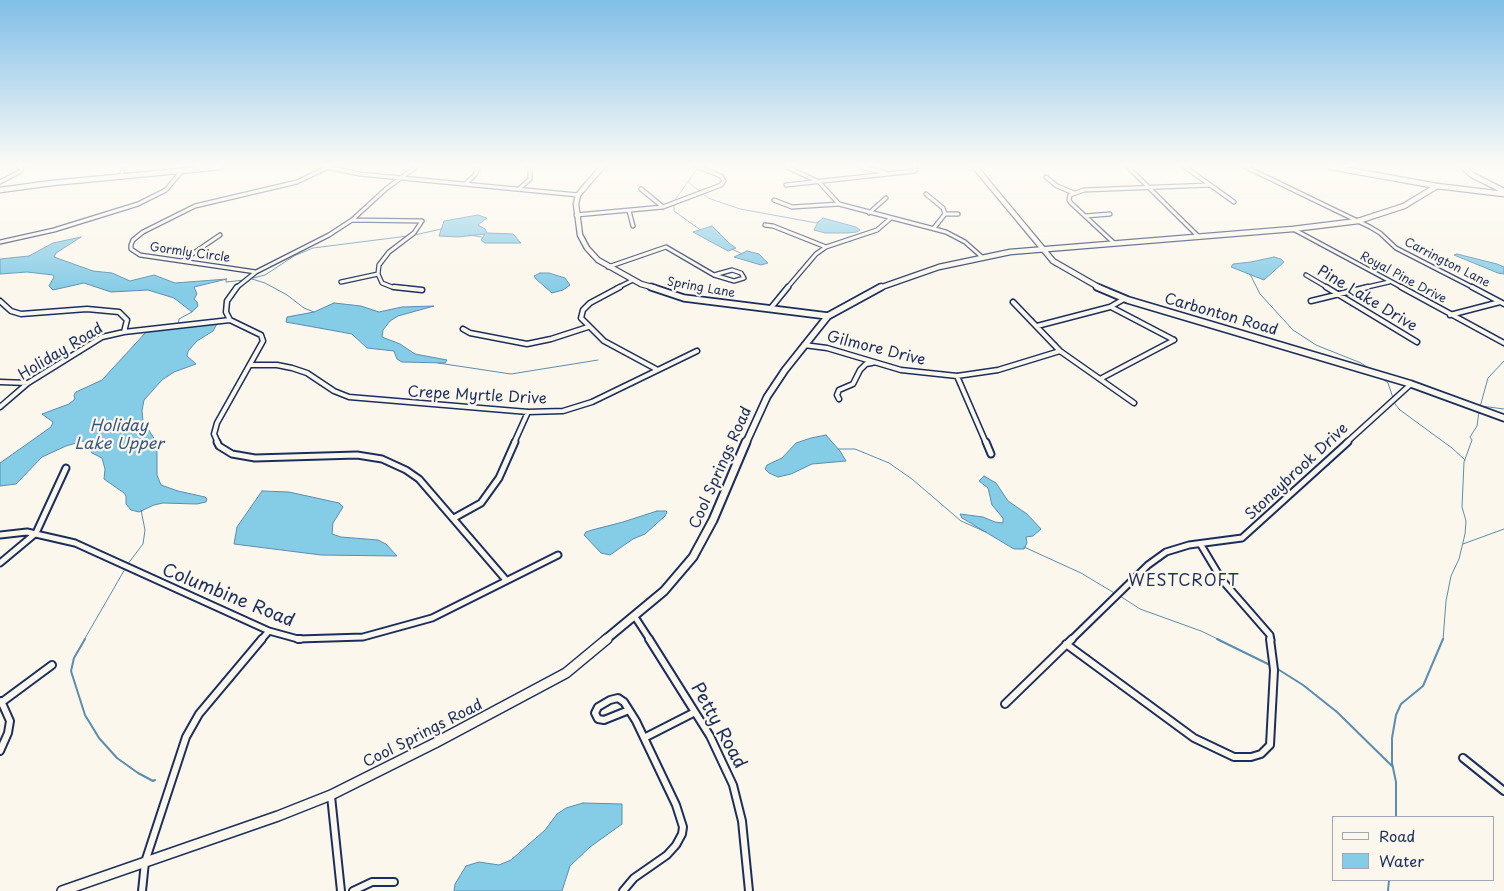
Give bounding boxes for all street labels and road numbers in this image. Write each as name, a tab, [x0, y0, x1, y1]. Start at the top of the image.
street label: Carrington Lane	[1402, 235, 1492, 291]
street label: Gormly Circle	[149, 240, 231, 266]
street label: Royal Pine Drive	[1357, 249, 1449, 307]
street label: Pine Lake Drive	[1314, 262, 1420, 336]
street label: Spring Lane	[666, 275, 736, 301]
street label: Carbonton Road	[1162, 290, 1280, 340]
street label: Holiday Road	[15, 320, 107, 384]
street label: Gilmore Drive	[825, 328, 927, 370]
street label: Crepe Myrtle Drive	[407, 383, 547, 409]
street label: Cool Springs Road	[686, 404, 756, 532]
street label: Stoneybrook Drive	[1242, 420, 1352, 524]
street label: Columbine Road	[159, 560, 297, 632]
street label: Petty Road	[686, 679, 750, 773]
street label: Cool Springs Road	[360, 696, 486, 772]

